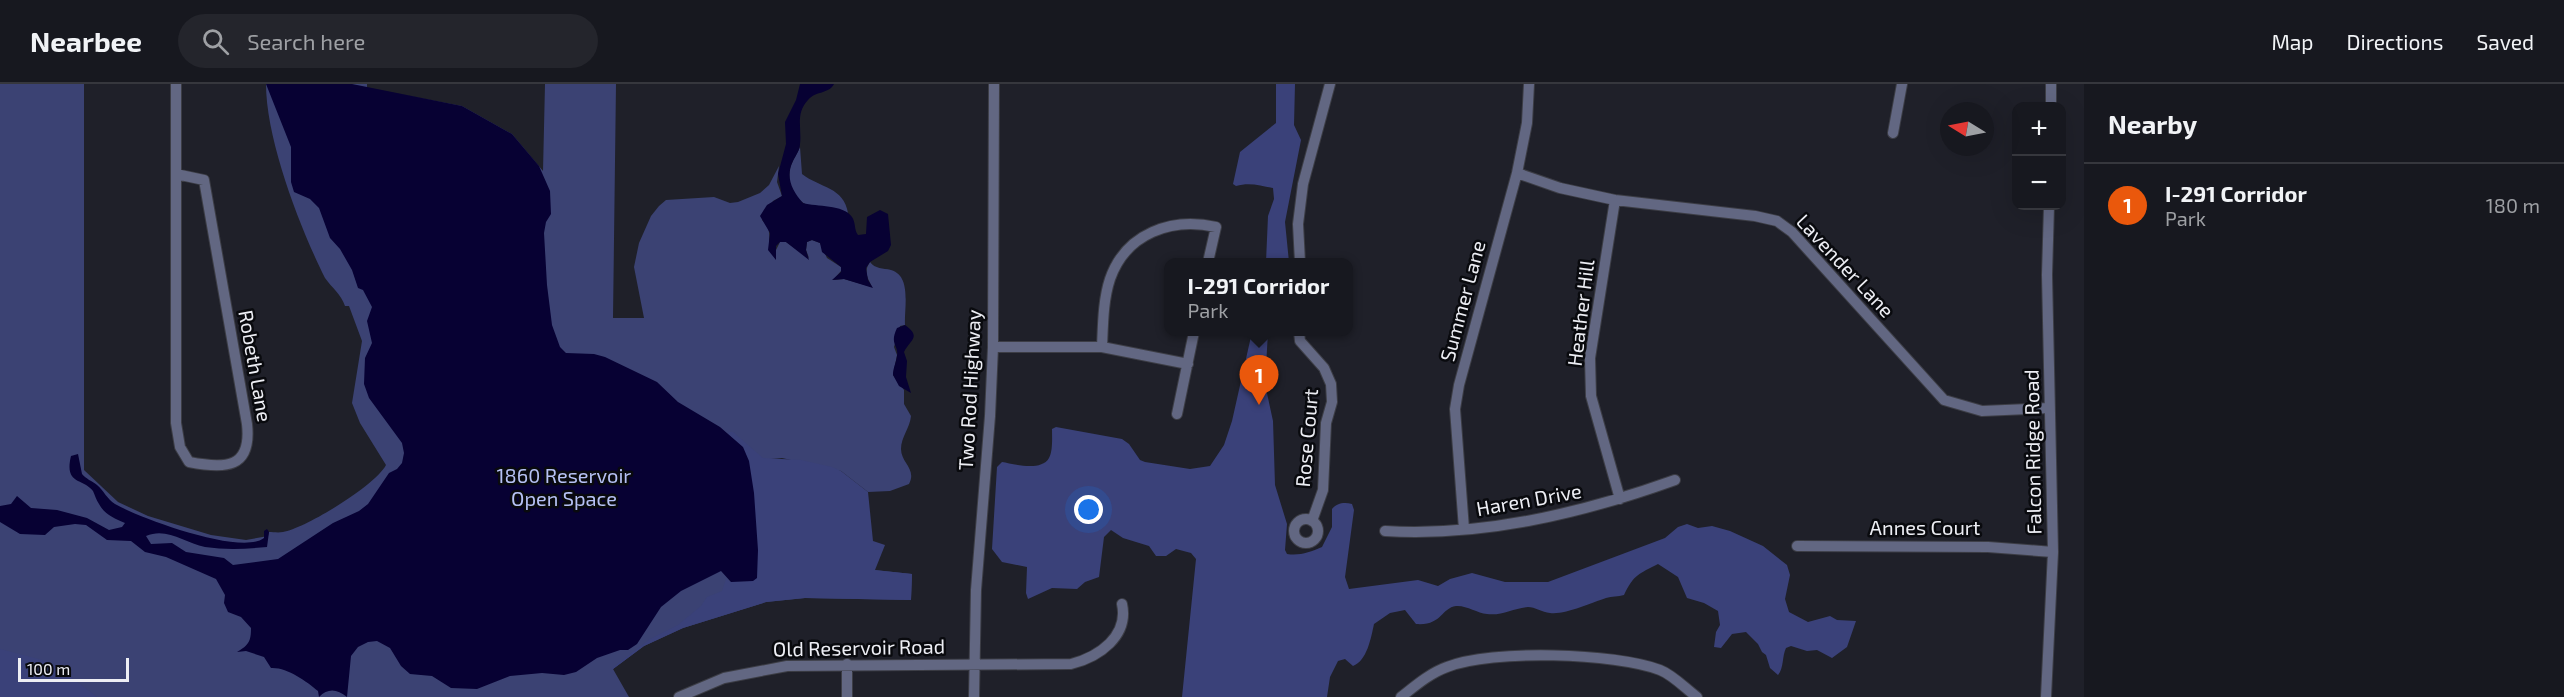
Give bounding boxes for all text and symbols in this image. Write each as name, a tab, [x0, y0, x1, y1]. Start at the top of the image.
search box	[178, 14, 598, 68]
text: Nearbee	[30, 24, 142, 58]
icon: search	[199, 25, 232, 58]
text: Search here	[247, 28, 365, 54]
text: Map	[2271, 29, 2314, 54]
text: Directions	[2347, 29, 2443, 54]
text: Saved	[2476, 29, 2534, 54]
north arrow	[1940, 102, 1994, 156]
map controls	[2012, 102, 2066, 210]
button: +	[2012, 102, 2066, 156]
text: Nearby	[2108, 108, 2197, 139]
button: −	[2012, 156, 2066, 210]
text: I-291 Corridor	[2165, 180, 2307, 206]
text: 1	[2123, 193, 2132, 217]
text: 180 m	[2486, 193, 2540, 217]
text: Park	[2165, 206, 2206, 230]
street label: Lavender Lane	[1792, 209, 1900, 322]
street label: Summer Lane	[1434, 238, 1490, 364]
popup	[1164, 258, 1353, 336]
street label: Heather Hill	[1562, 258, 1598, 368]
text: I-291 Corridor	[1188, 272, 1329, 298]
text: Park	[1188, 298, 1228, 322]
street label: Robeth Lane	[234, 308, 278, 424]
street label: Two Rod Highway	[953, 308, 985, 471]
pin: 1	[1240, 356, 1278, 405]
street label: Falcon Ridge Road	[2019, 369, 2045, 535]
street label: Rose Court	[1290, 387, 1322, 488]
park label: 1860 Reservoir Open Space	[497, 463, 631, 510]
street label: Haren Drive	[1474, 478, 1583, 520]
your location	[1074, 495, 1103, 524]
street label: Annes Court	[1870, 515, 1981, 539]
street label: Old Reservoir Road	[773, 634, 945, 660]
scale bar	[18, 655, 129, 682]
text: 100 m	[27, 659, 70, 678]

